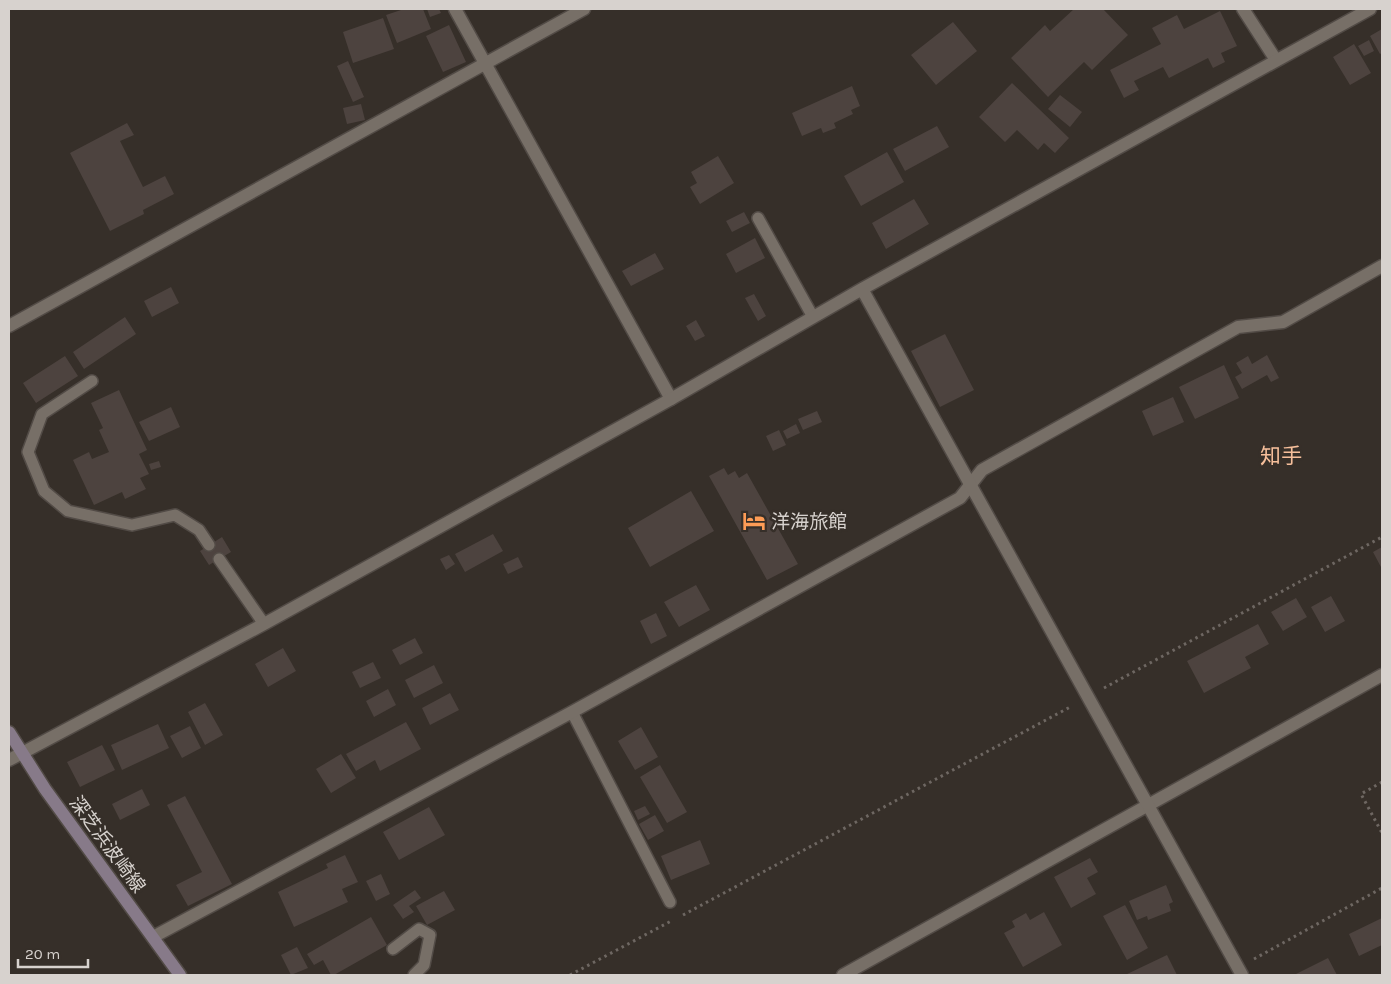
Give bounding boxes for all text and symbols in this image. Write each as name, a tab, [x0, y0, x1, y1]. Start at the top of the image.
district label: 知手	[1260, 444, 1302, 468]
hotel icon: 洋海旅館	[741, 508, 767, 534]
place label: 洋海旅館	[771, 511, 847, 533]
street label: 深芝浜波崎線	[65, 792, 150, 897]
scale bar	[18, 936, 88, 968]
text: 20 m	[25, 945, 60, 963]

